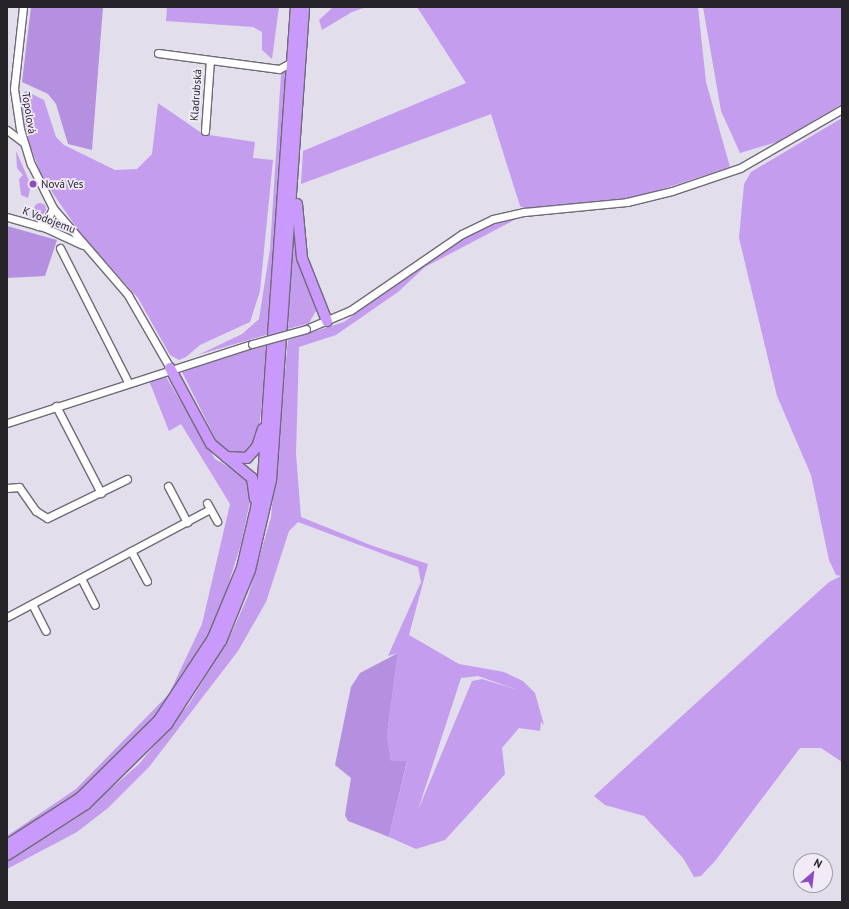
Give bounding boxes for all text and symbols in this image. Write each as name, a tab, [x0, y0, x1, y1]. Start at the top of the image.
street label: Kladrubská	[188, 68, 204, 122]
street label: Topolová	[19, 91, 39, 135]
place label: Nová Ves	[41, 177, 84, 191]
marker: Nová Ves	[28, 179, 38, 189]
street label: K Vodojemu	[20, 204, 78, 236]
north arrow	[793, 853, 833, 893]
text: N	[812, 855, 825, 871]

